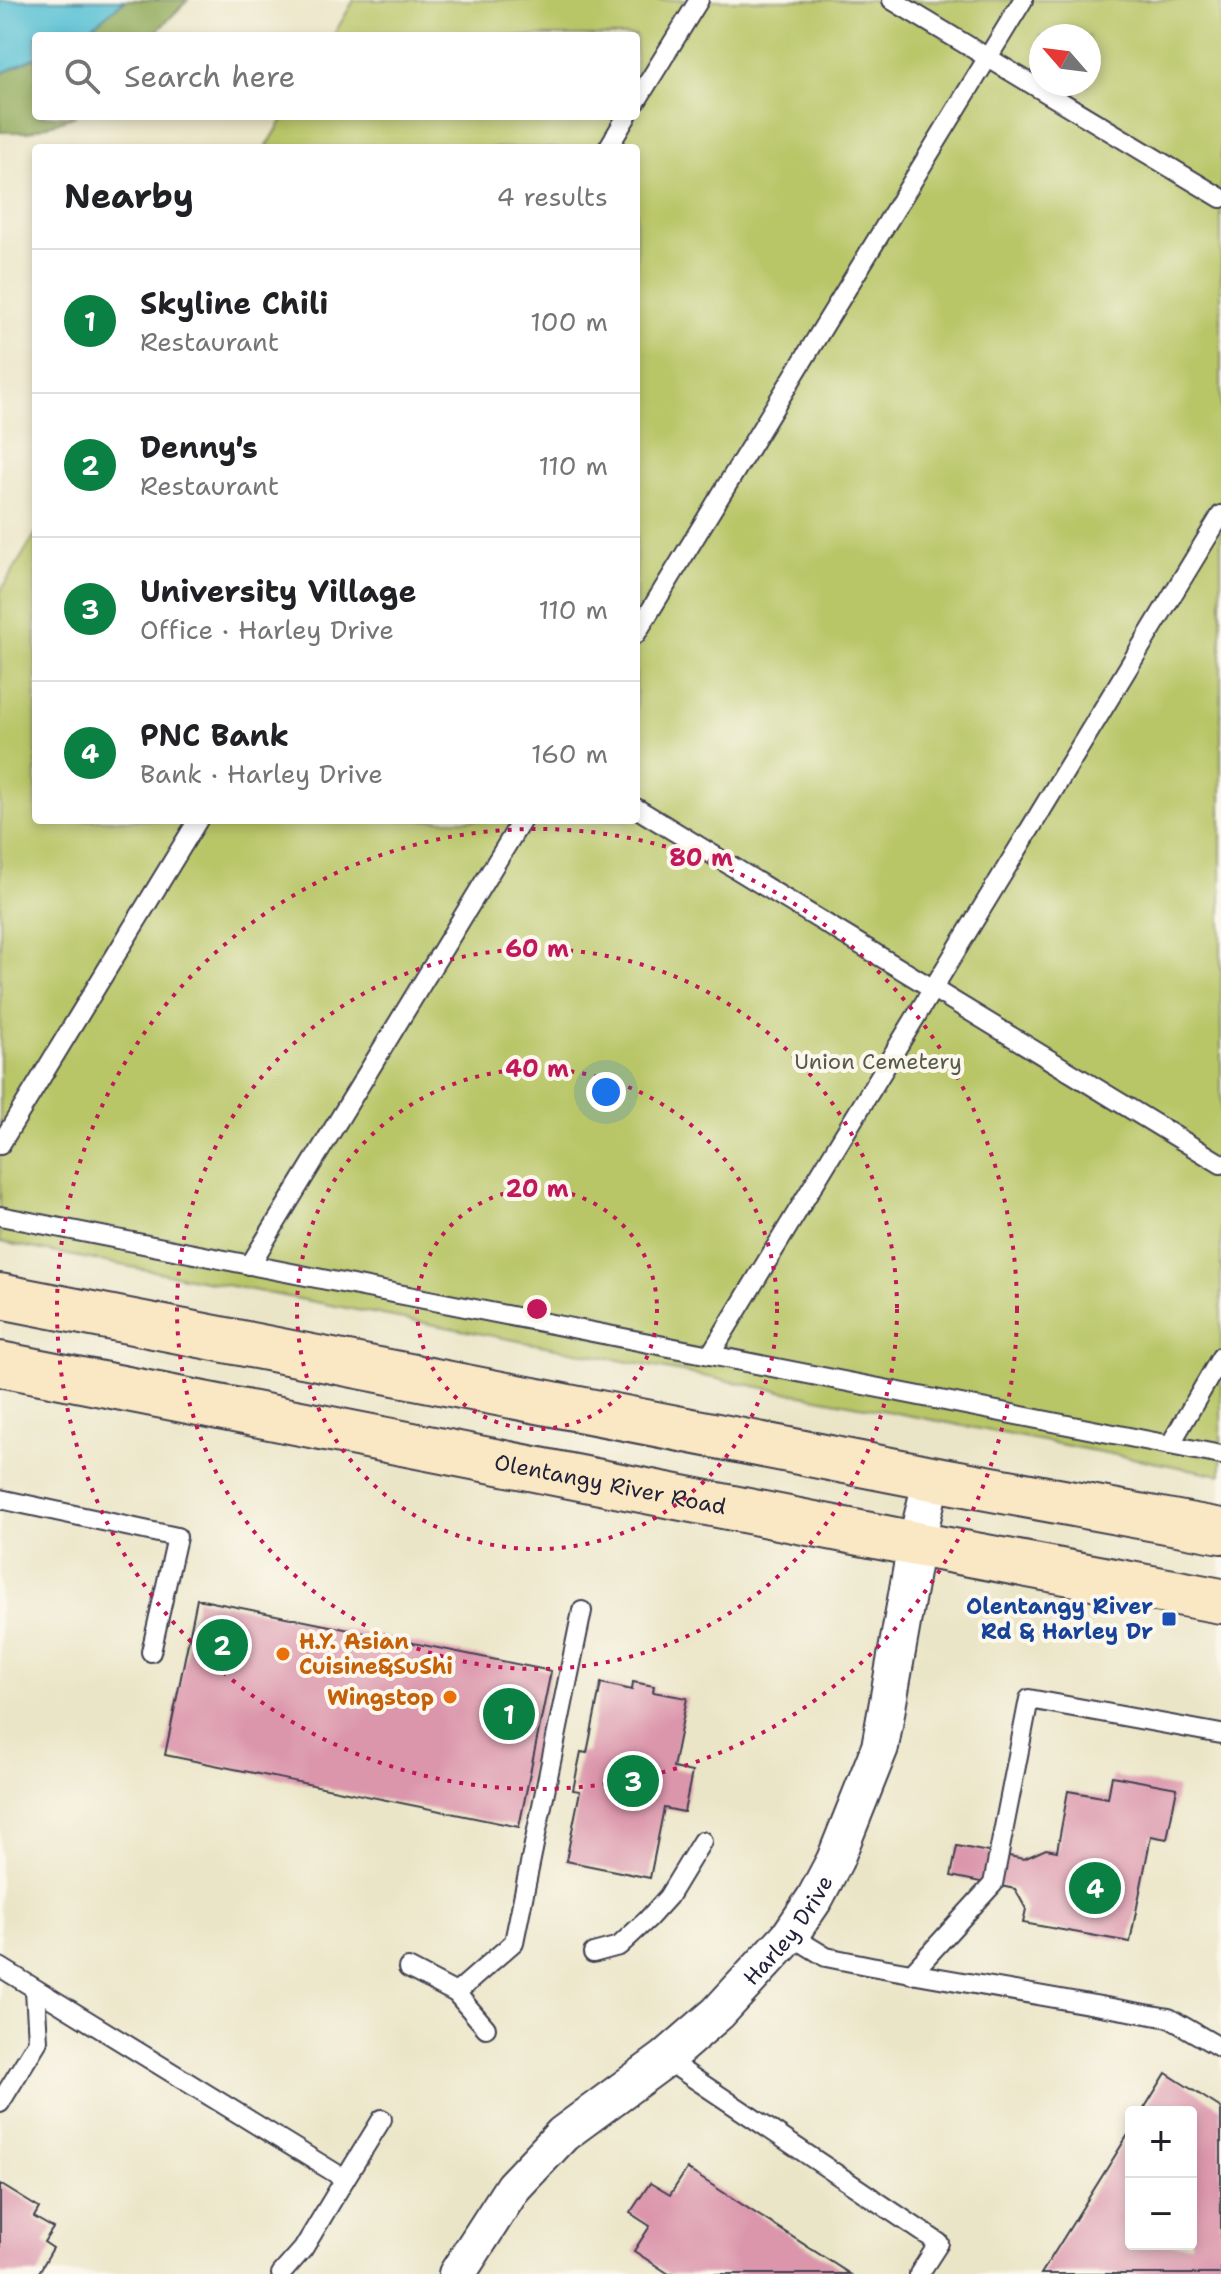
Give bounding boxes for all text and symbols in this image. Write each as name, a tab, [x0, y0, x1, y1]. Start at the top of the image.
north arrow	[1029, 24, 1101, 96]
search box	[32, 32, 640, 120]
icon: search	[60, 54, 104, 98]
text: Search here	[124, 56, 295, 97]
text: Nearby	[64, 173, 194, 219]
text: 4 results	[496, 179, 608, 214]
text: Skyline Chili	[140, 283, 328, 324]
text: 1	[84, 304, 96, 339]
text: 100 m	[530, 304, 608, 339]
text: Restaurant	[140, 324, 279, 359]
text: Denny's	[140, 427, 258, 468]
text: 2	[81, 448, 99, 483]
text: 110 m	[538, 448, 608, 483]
text: Restaurant	[140, 468, 279, 503]
text: University Village	[140, 571, 416, 612]
text: 3	[81, 592, 99, 627]
text: 110 m	[538, 592, 608, 627]
text: Office · Harley Drive	[140, 612, 394, 647]
text: PNC Bank	[140, 715, 289, 756]
text: 4	[81, 736, 99, 771]
text: 160 m	[531, 736, 608, 771]
text: Bank · Harley Drive	[140, 756, 383, 791]
text: 80 m	[669, 842, 733, 874]
text: 60 m	[505, 933, 569, 965]
park label: Union Cemetery	[794, 1047, 962, 1076]
text: 40 m	[505, 1053, 569, 1085]
your location	[586, 1072, 626, 1112]
text: 20 m	[505, 1173, 569, 1205]
centre of rings	[523, 1295, 551, 1323]
street label: Olentangy River Road	[492, 1447, 729, 1521]
place label: Olentangy River Rd & Harley Dr	[966, 1592, 1153, 1646]
marker: Olentangy River Rd & Harley Dr	[1160, 1610, 1178, 1628]
pin: 2	[196, 1615, 248, 1675]
place label: H.Y. Asian Cuisine&SuShi	[299, 1627, 453, 1681]
marker: H.Y. Asian Cuisine&SuShi	[274, 1645, 292, 1663]
place label: Wingstop	[327, 1683, 434, 1712]
pin: 1	[483, 1684, 535, 1744]
marker: Wingstop	[441, 1688, 459, 1706]
pin: 3	[607, 1751, 659, 1811]
pin: 4	[1069, 1858, 1121, 1918]
street label: Harley Drive	[736, 1870, 839, 1991]
map controls	[1125, 2106, 1197, 2250]
button: +	[1125, 2106, 1197, 2178]
button: −	[1125, 2178, 1197, 2250]

